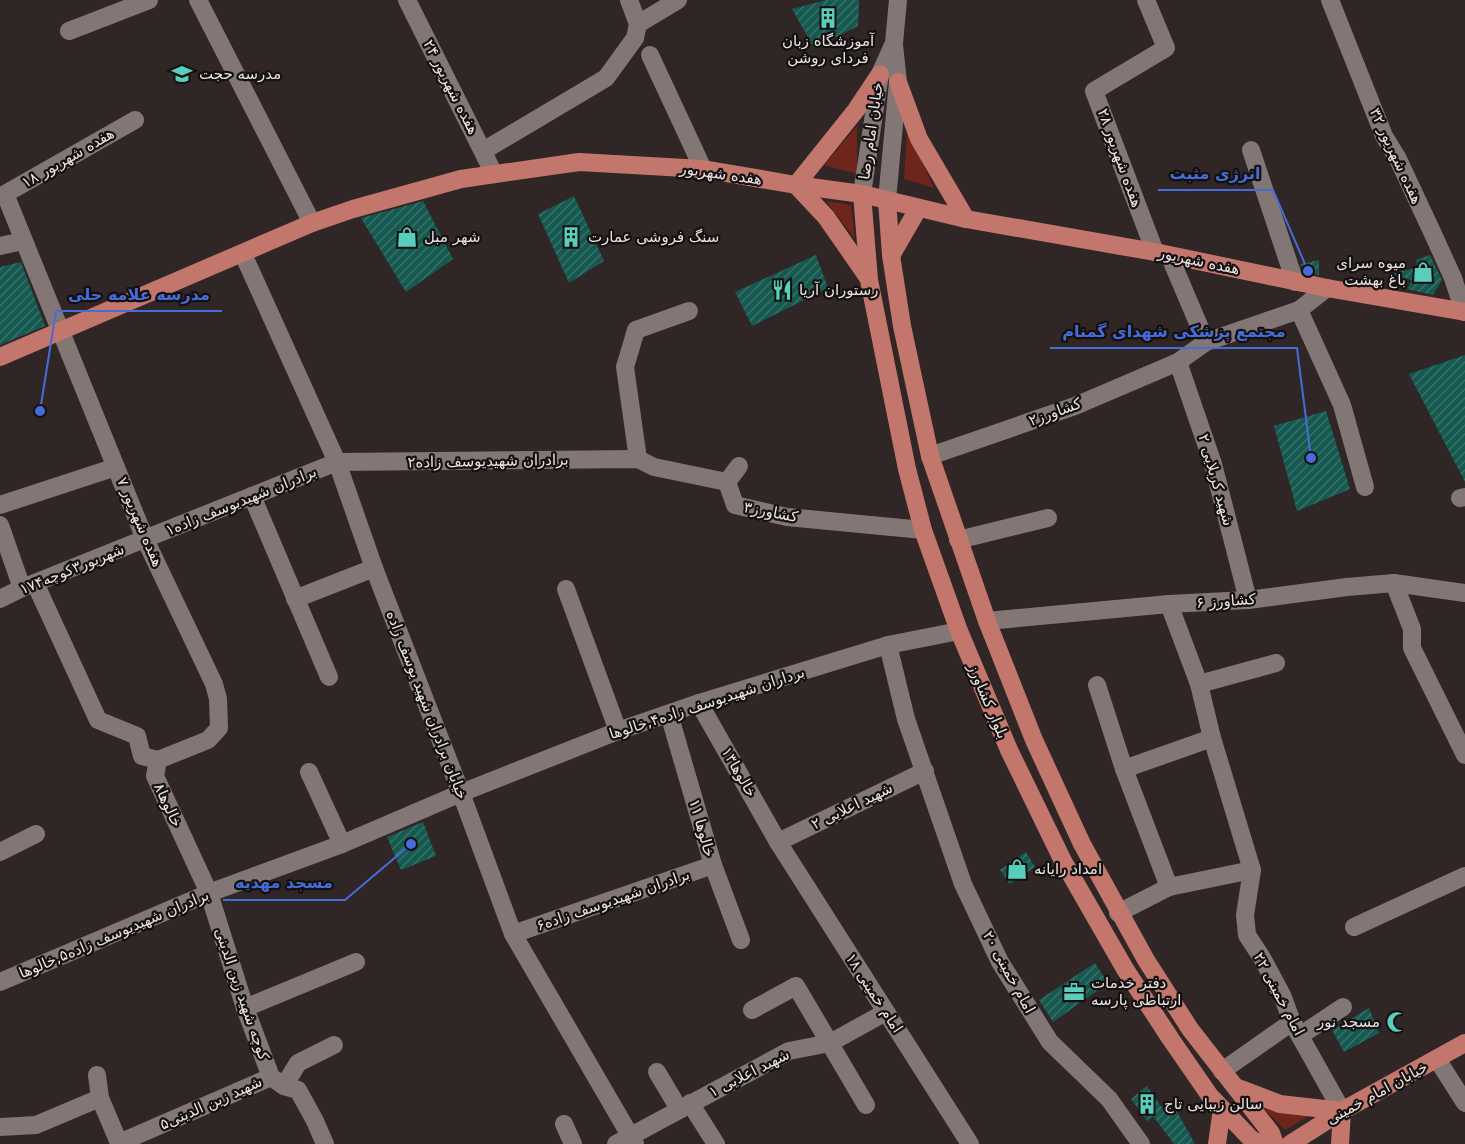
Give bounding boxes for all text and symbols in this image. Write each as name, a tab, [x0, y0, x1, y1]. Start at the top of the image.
building icon: آموزشگاه زبان فردای روشن	[816, 6, 840, 30]
place label: آموزشگاه زبان فردای روشن	[782, 32, 875, 67]
street label: هفده شهریور ۲۴	[419, 37, 483, 137]
school or university icon: مدرسه حجت	[170, 62, 194, 86]
place label: مدرسه حجت	[199, 65, 281, 83]
street label: خیابان امام رضا	[855, 81, 887, 181]
street label: هفده شهریور ۳۲	[1366, 105, 1426, 207]
street label: هفده شهریور ۲۸	[1094, 106, 1146, 210]
street label: هفده شهریور ۱۸	[19, 124, 118, 192]
callout: انرژی مثبت	[1158, 156, 1273, 190]
street label: هفده شهریور	[678, 159, 763, 189]
text: انرژی مثبت	[1170, 164, 1260, 183]
shop icon: شهر مبل	[395, 225, 419, 249]
building icon: سنگ فروشی عمارت	[559, 225, 583, 249]
place label: شهر مبل	[424, 228, 480, 246]
place label: سنگ فروشی عمارت	[588, 228, 719, 246]
street label: هفده شهریور	[1156, 243, 1242, 278]
place label: میوه سرای باغ بهشت	[1336, 254, 1406, 289]
shop icon: میوه سرای باغ بهشت	[1411, 260, 1435, 284]
callout: مدرسه علامه حلی	[56, 277, 222, 311]
restaurant icon: رستوران آریا	[770, 278, 794, 302]
place label: رستوران آریا	[799, 281, 878, 299]
text: مدرسه علامه حلی	[68, 285, 210, 304]
callout: مجتمع پزشکی شهدای گمنام	[1050, 314, 1297, 348]
text: مجتمع پزشکی شهدای گمنام	[1062, 322, 1286, 342]
street label: کشاورز۲	[1026, 394, 1085, 430]
street label: شهید کربلایی ۲	[1194, 432, 1238, 528]
street label: برادران شهیدیوسف زاده۲	[407, 451, 569, 471]
street label: برادران شهیدیوسف زاده۱	[163, 462, 319, 540]
street label: هفده شهریور ۷	[113, 474, 167, 570]
street label: کشاورز۳	[742, 498, 800, 526]
street label: ۱۷شهریور۳کوچه۴	[17, 540, 127, 598]
street label: کشاورز ۶	[1196, 590, 1257, 612]
street label: خیابان برادران شهید یوسف زاده	[383, 608, 471, 802]
street label: بلوار کشاورز	[964, 660, 1012, 741]
street label: برداران شهیدیوسف زاده۴,خالوها	[607, 663, 807, 743]
street label: خالوها۱۳	[718, 744, 760, 800]
street label: شهید اعلایی ۲	[808, 779, 896, 833]
street label: خالوها۸	[150, 780, 186, 830]
street label: خالوها ۱۱	[685, 797, 719, 859]
shop icon: امداد رایانه	[1005, 857, 1029, 881]
place label: امداد رایانه	[1034, 860, 1102, 878]
street label: برادران شهیدیوسف زاده۶	[534, 865, 692, 935]
callout: مسجد مهدیه	[223, 866, 345, 900]
text: مسجد مهدیه	[235, 873, 333, 892]
street label: برادران شهیدیوسف زاده۵,خالوها	[16, 886, 212, 982]
street label: کوچه شهید زین الدینی	[211, 925, 273, 1063]
street label: امام خمینی ۲۰	[979, 928, 1039, 1016]
street label: امام خمینی ۲۲	[1250, 949, 1308, 1039]
street label: امام خمینی ۱۸	[842, 950, 906, 1036]
place label: دفتر خدمات ارتباطی پارسه	[1091, 974, 1182, 1010]
office icon: دفتر خدمات ارتباطی پارسه	[1062, 980, 1086, 1004]
mosque icon: مسجد نور	[1385, 1010, 1409, 1034]
place label: مسجد نور	[1316, 1013, 1380, 1031]
street label: شهید اعلایی ۱	[706, 1045, 792, 1101]
street label: خیابان امام خمینی	[1323, 1058, 1431, 1128]
street label: شهید زین الدینی۵	[157, 1072, 265, 1134]
building icon: سالن زیبایی تاج	[1135, 1092, 1159, 1116]
place label: سالن زیبایی تاج	[1164, 1095, 1262, 1114]

